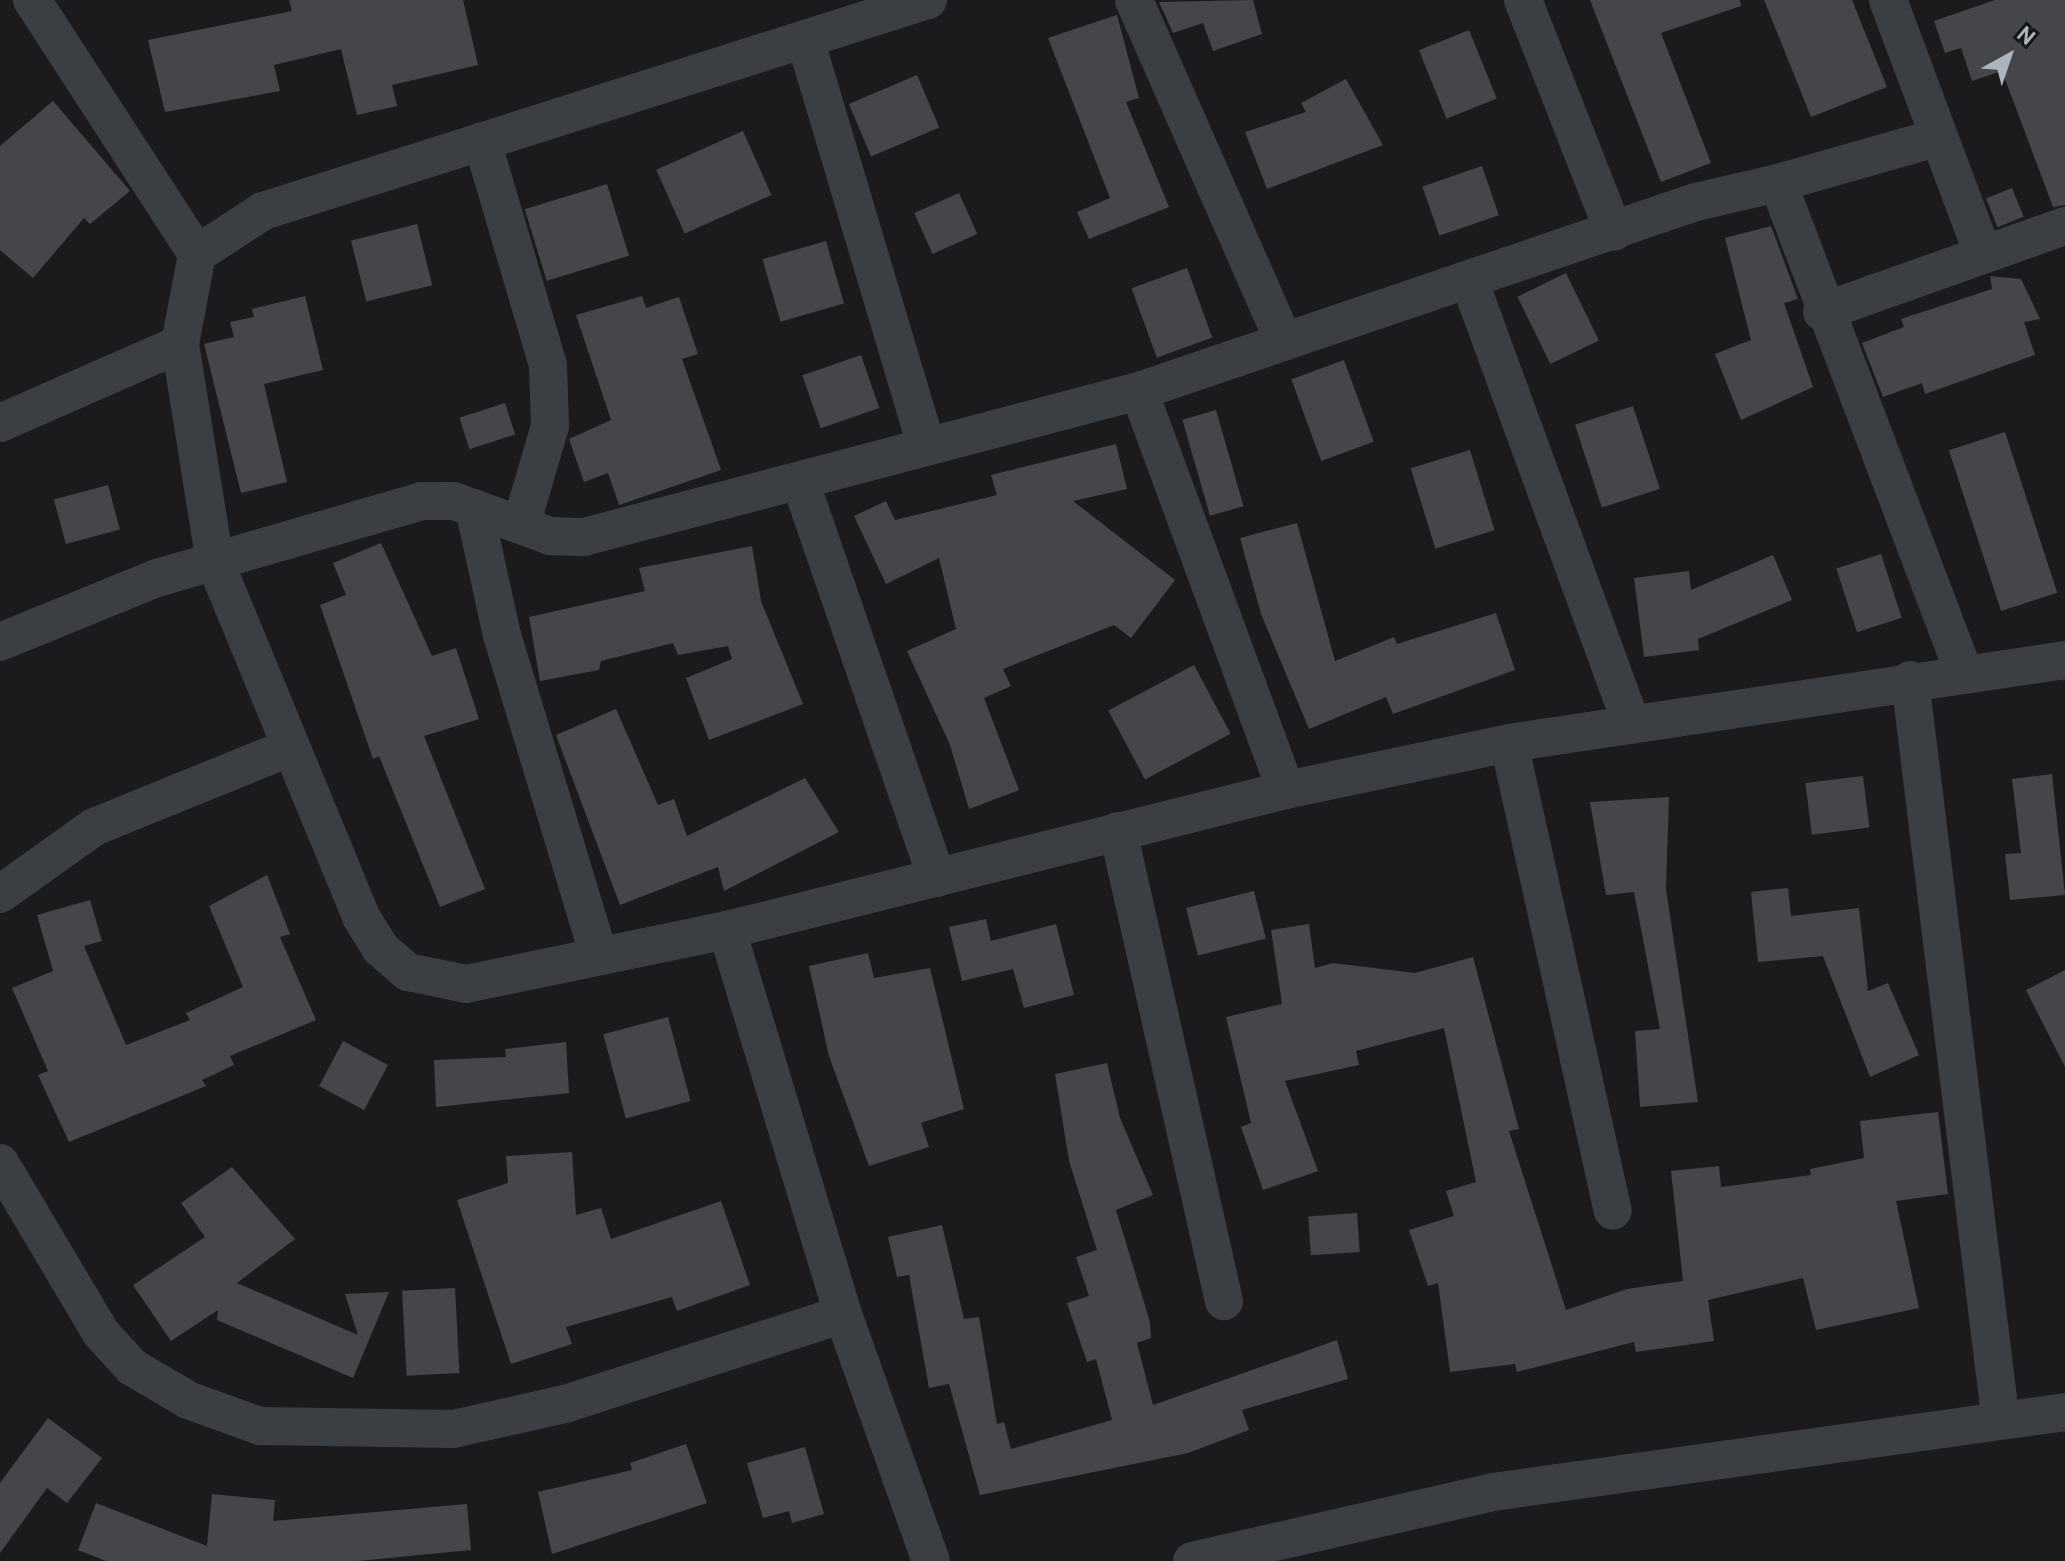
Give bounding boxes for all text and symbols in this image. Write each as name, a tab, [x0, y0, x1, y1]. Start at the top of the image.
north arrow	[1969, 16, 2049, 96]
text: N	[2010, 22, 2039, 53]

